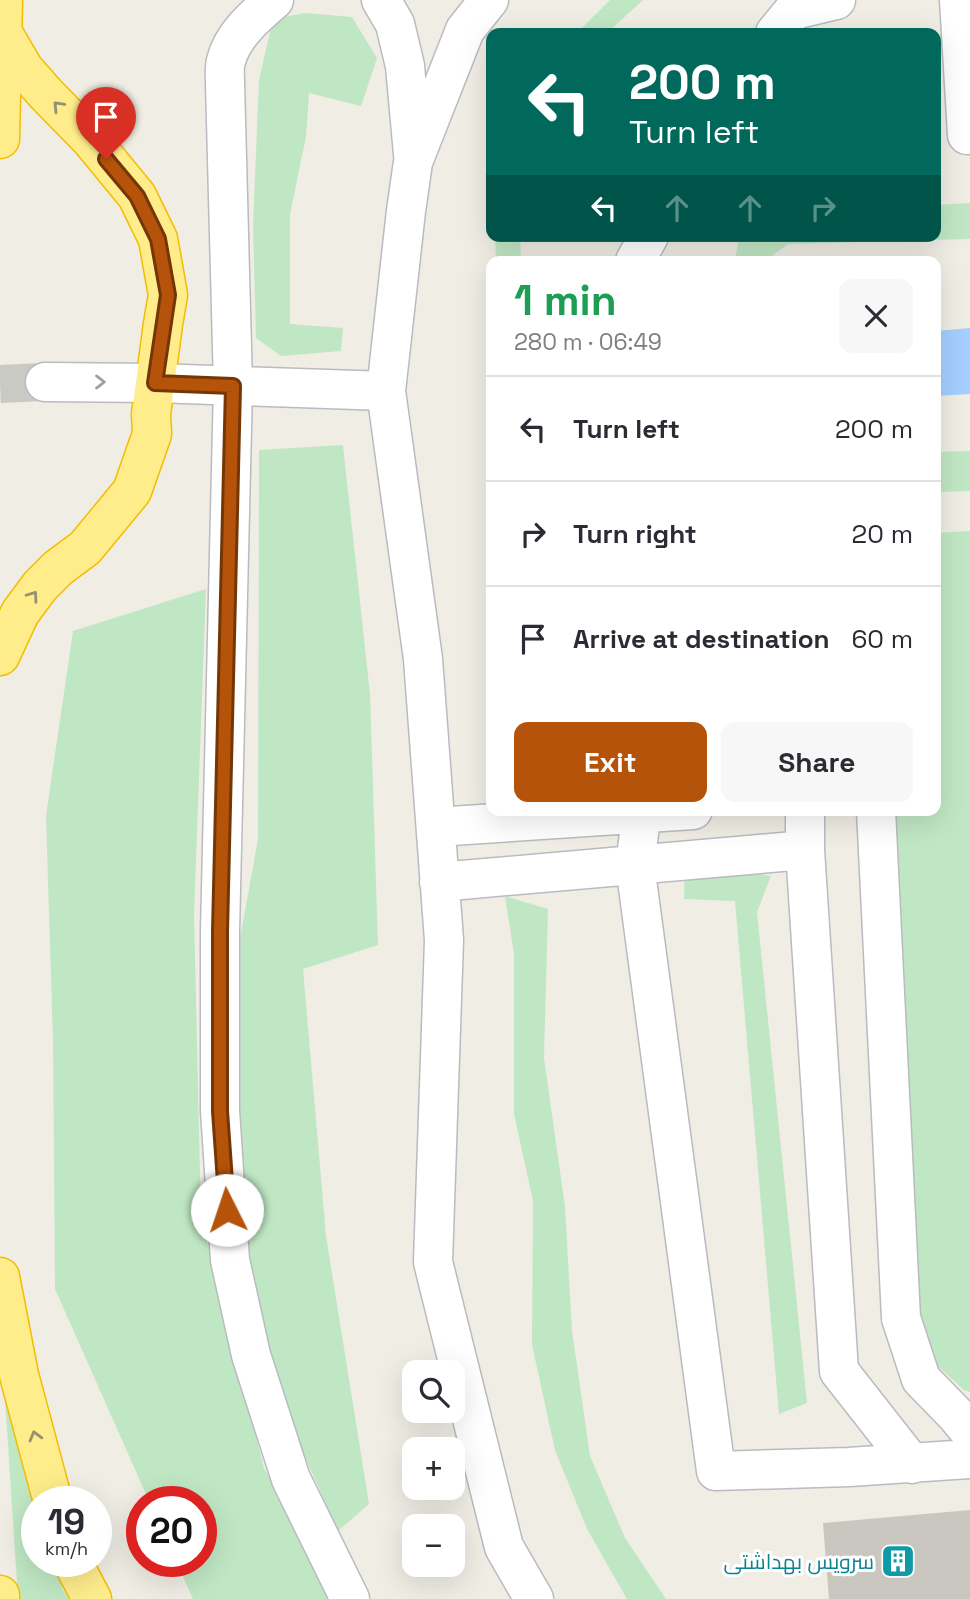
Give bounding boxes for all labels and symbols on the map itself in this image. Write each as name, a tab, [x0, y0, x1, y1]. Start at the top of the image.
pin	[76, 87, 136, 159]
one-way arrow	[53, 101, 66, 114]
one-way arrow	[95, 374, 106, 390]
one-way arrow	[25, 591, 37, 604]
position arrow	[190, 1173, 264, 1247]
one-way arrow	[29, 1430, 43, 1442]
speed limit sign: 20	[126, 1486, 217, 1577]
building icon: سرویس بهداشتی	[879, 1542, 917, 1580]
place label: سرویس بهداشتی	[724, 1548, 874, 1575]

